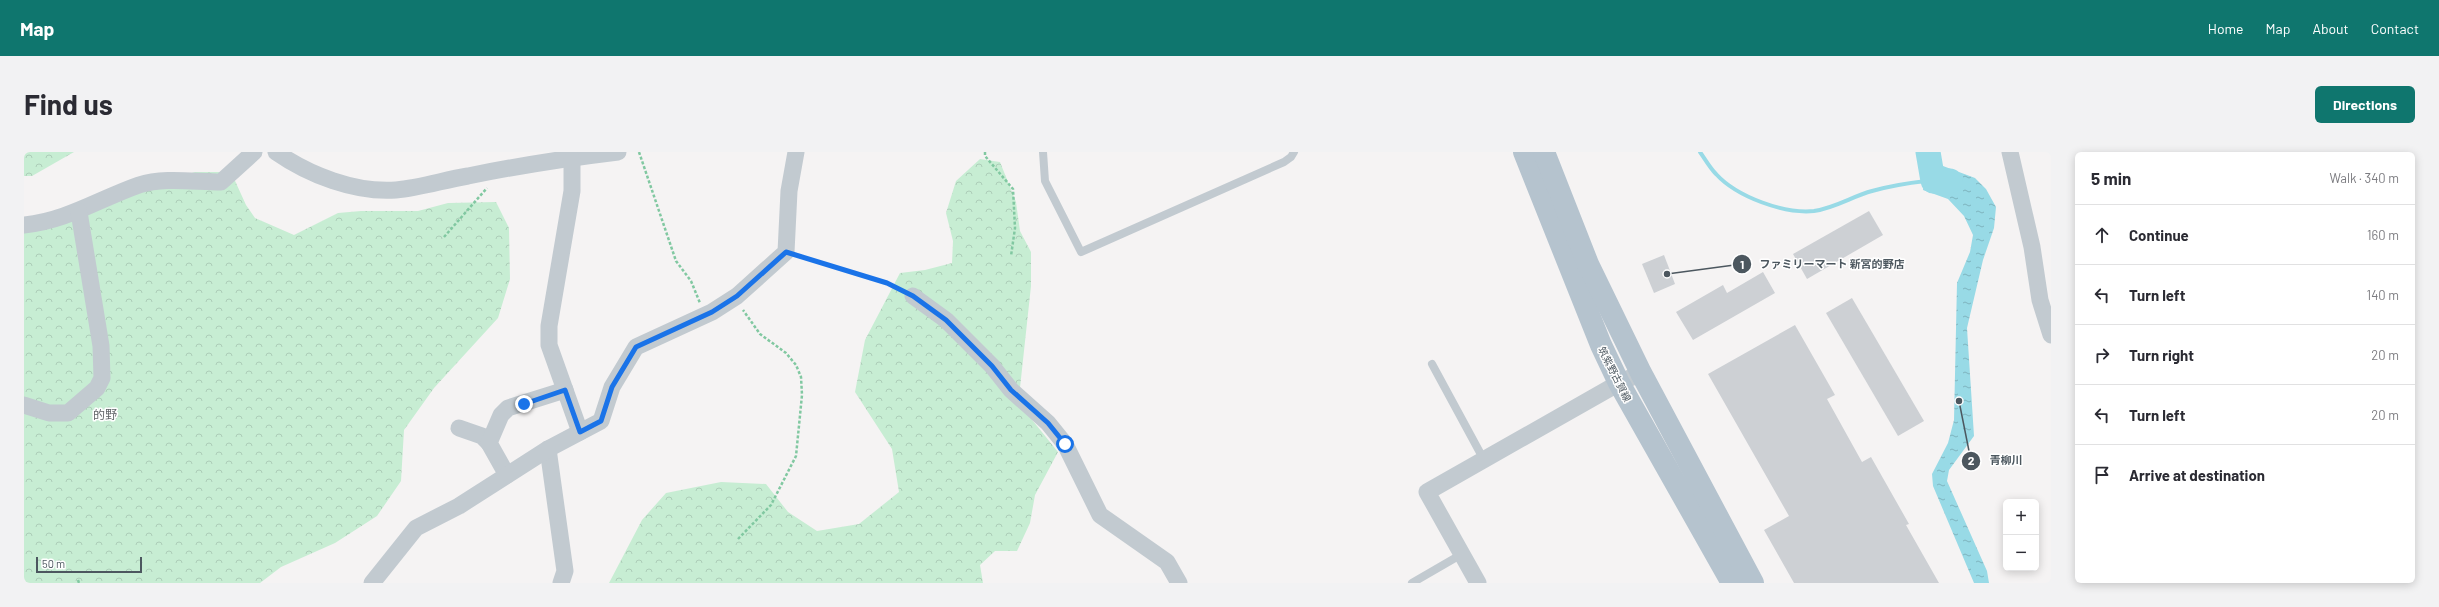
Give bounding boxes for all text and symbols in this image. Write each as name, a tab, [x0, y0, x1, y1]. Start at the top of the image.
text: Map	[20, 17, 54, 40]
text: Home	[2208, 20, 2244, 37]
text: Map	[2266, 20, 2290, 37]
text: About	[2312, 20, 2349, 37]
text: Contact	[2371, 20, 2419, 37]
button: Directions	[2315, 86, 2415, 123]
text: Find us	[24, 87, 113, 121]
text: 5 min	[2091, 168, 2131, 188]
text: Walk · 340 m	[2330, 170, 2399, 186]
icon: ahead	[2091, 224, 2113, 246]
text: Continue	[2129, 226, 2189, 244]
text: 160 m	[2367, 227, 2399, 243]
callout: ファミリーマート 新宮的野店	[1732, 253, 1913, 276]
text: 1	[1740, 257, 1744, 271]
text: ファミリーマート 新宮的野店	[1759, 257, 1905, 270]
icon: left	[2091, 284, 2113, 306]
text: Turn left	[2129, 286, 2185, 304]
text: 140 m	[2367, 287, 2399, 303]
icon: right	[2091, 344, 2113, 366]
street label: 筑紫野古賀線	[1596, 345, 1634, 403]
text: Turn right	[2129, 346, 2194, 364]
text: 20 m	[2371, 347, 2399, 363]
route end	[515, 395, 533, 413]
icon: left	[2091, 404, 2113, 426]
text: Turn left	[2129, 406, 2185, 424]
district label: 的野	[93, 407, 117, 421]
text: 20 m	[2371, 407, 2399, 423]
route start	[1056, 435, 1074, 453]
callout: 青柳川	[1961, 449, 2030, 472]
text: 2	[1968, 453, 1975, 467]
text: 青柳川	[1990, 453, 2023, 466]
icon: arrive	[2091, 464, 2113, 486]
text: Arrive at destination	[2129, 466, 2265, 484]
map controls	[2003, 499, 2039, 571]
button: +	[2003, 499, 2039, 535]
button: −	[2003, 535, 2039, 571]
scale bar	[36, 555, 142, 574]
text: 50 m	[42, 557, 65, 570]

